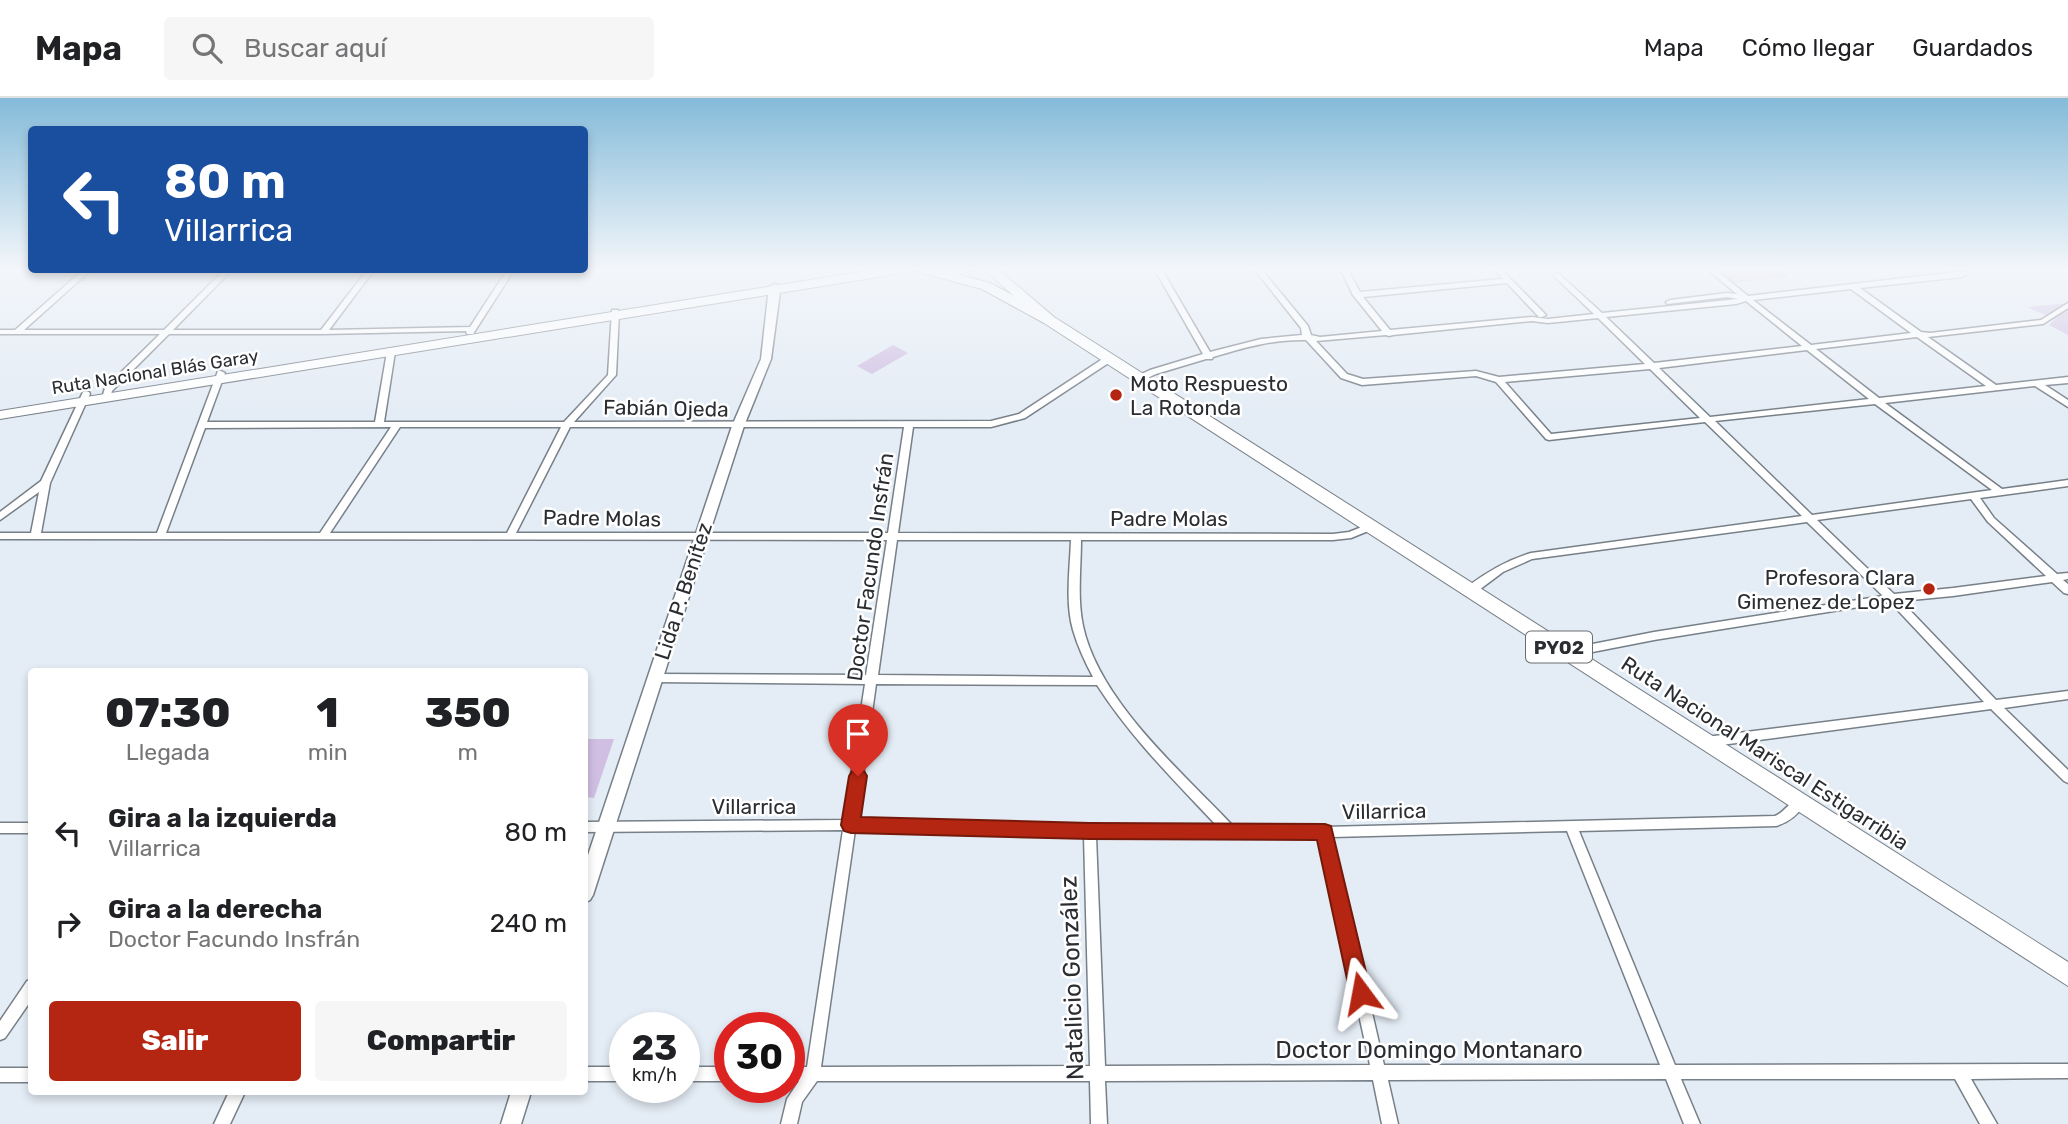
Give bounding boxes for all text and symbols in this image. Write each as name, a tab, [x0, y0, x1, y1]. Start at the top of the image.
search box	[164, 17, 654, 80]
text: Mapa	[35, 29, 122, 68]
icon: search	[188, 29, 226, 67]
text: Buscar aquí	[244, 33, 387, 64]
text: Mapa	[1644, 34, 1704, 62]
text: Cómo llegar	[1742, 34, 1874, 62]
text: Guardados	[1912, 34, 2033, 62]
text: 80 m	[164, 152, 286, 210]
icon: left	[49, 154, 140, 245]
text: Villarrica	[164, 211, 293, 249]
street label: Ruta Nacional Blás Garay	[50, 345, 260, 399]
place label: Moto Respuesto La Rotonda	[1130, 371, 1288, 420]
marker: Moto Respuesto La Rotonda	[1108, 387, 1124, 403]
street label: Fabián Ojeda	[603, 394, 729, 422]
street label: Doctor Facundo Insfrán	[842, 451, 898, 683]
street label: Padre Molas	[543, 504, 661, 532]
street label: Padre Molas	[1110, 506, 1228, 531]
street label: Lida P. Benítez	[649, 519, 717, 663]
place label: Profesora Clara Gimenez de Lopez	[1737, 565, 1915, 614]
marker: Profesora Clara Gimenez de Lopez	[1921, 581, 1937, 597]
road number: PY02	[1526, 632, 1592, 662]
street label: Ruta Nacional Mariscal Estigarribia	[1617, 651, 1913, 855]
text: 07:30	[105, 688, 231, 738]
text: 1	[317, 688, 339, 738]
text: 350	[425, 688, 511, 738]
pin	[828, 704, 888, 776]
icon: arrive	[839, 715, 877, 753]
text: Llegada	[126, 738, 210, 766]
text: min	[308, 738, 348, 766]
text: m	[458, 738, 478, 766]
street label: Villarrica	[712, 794, 796, 819]
street label: Villarrica	[1341, 798, 1427, 824]
text: Gira a la izquierda	[108, 803, 337, 834]
icon: left	[49, 814, 87, 852]
text: 80 m	[504, 817, 567, 848]
text: Villarrica	[108, 834, 201, 862]
street label: Natalicio González	[1054, 875, 1090, 1081]
text: Gira a la derecha	[108, 894, 322, 925]
icon: right	[49, 905, 87, 943]
text: 240 m	[490, 908, 567, 939]
text: Doctor Facundo Insfrán	[108, 925, 360, 953]
position arrow	[1324, 956, 1398, 1030]
button: Salir	[49, 1001, 301, 1081]
button: Compartir	[315, 1001, 567, 1081]
speed limit sign: 30	[714, 1012, 805, 1103]
text: 23	[632, 1027, 677, 1069]
street label: Doctor Domingo Montanaro	[1275, 1036, 1583, 1064]
text: km/h	[632, 1064, 677, 1086]

